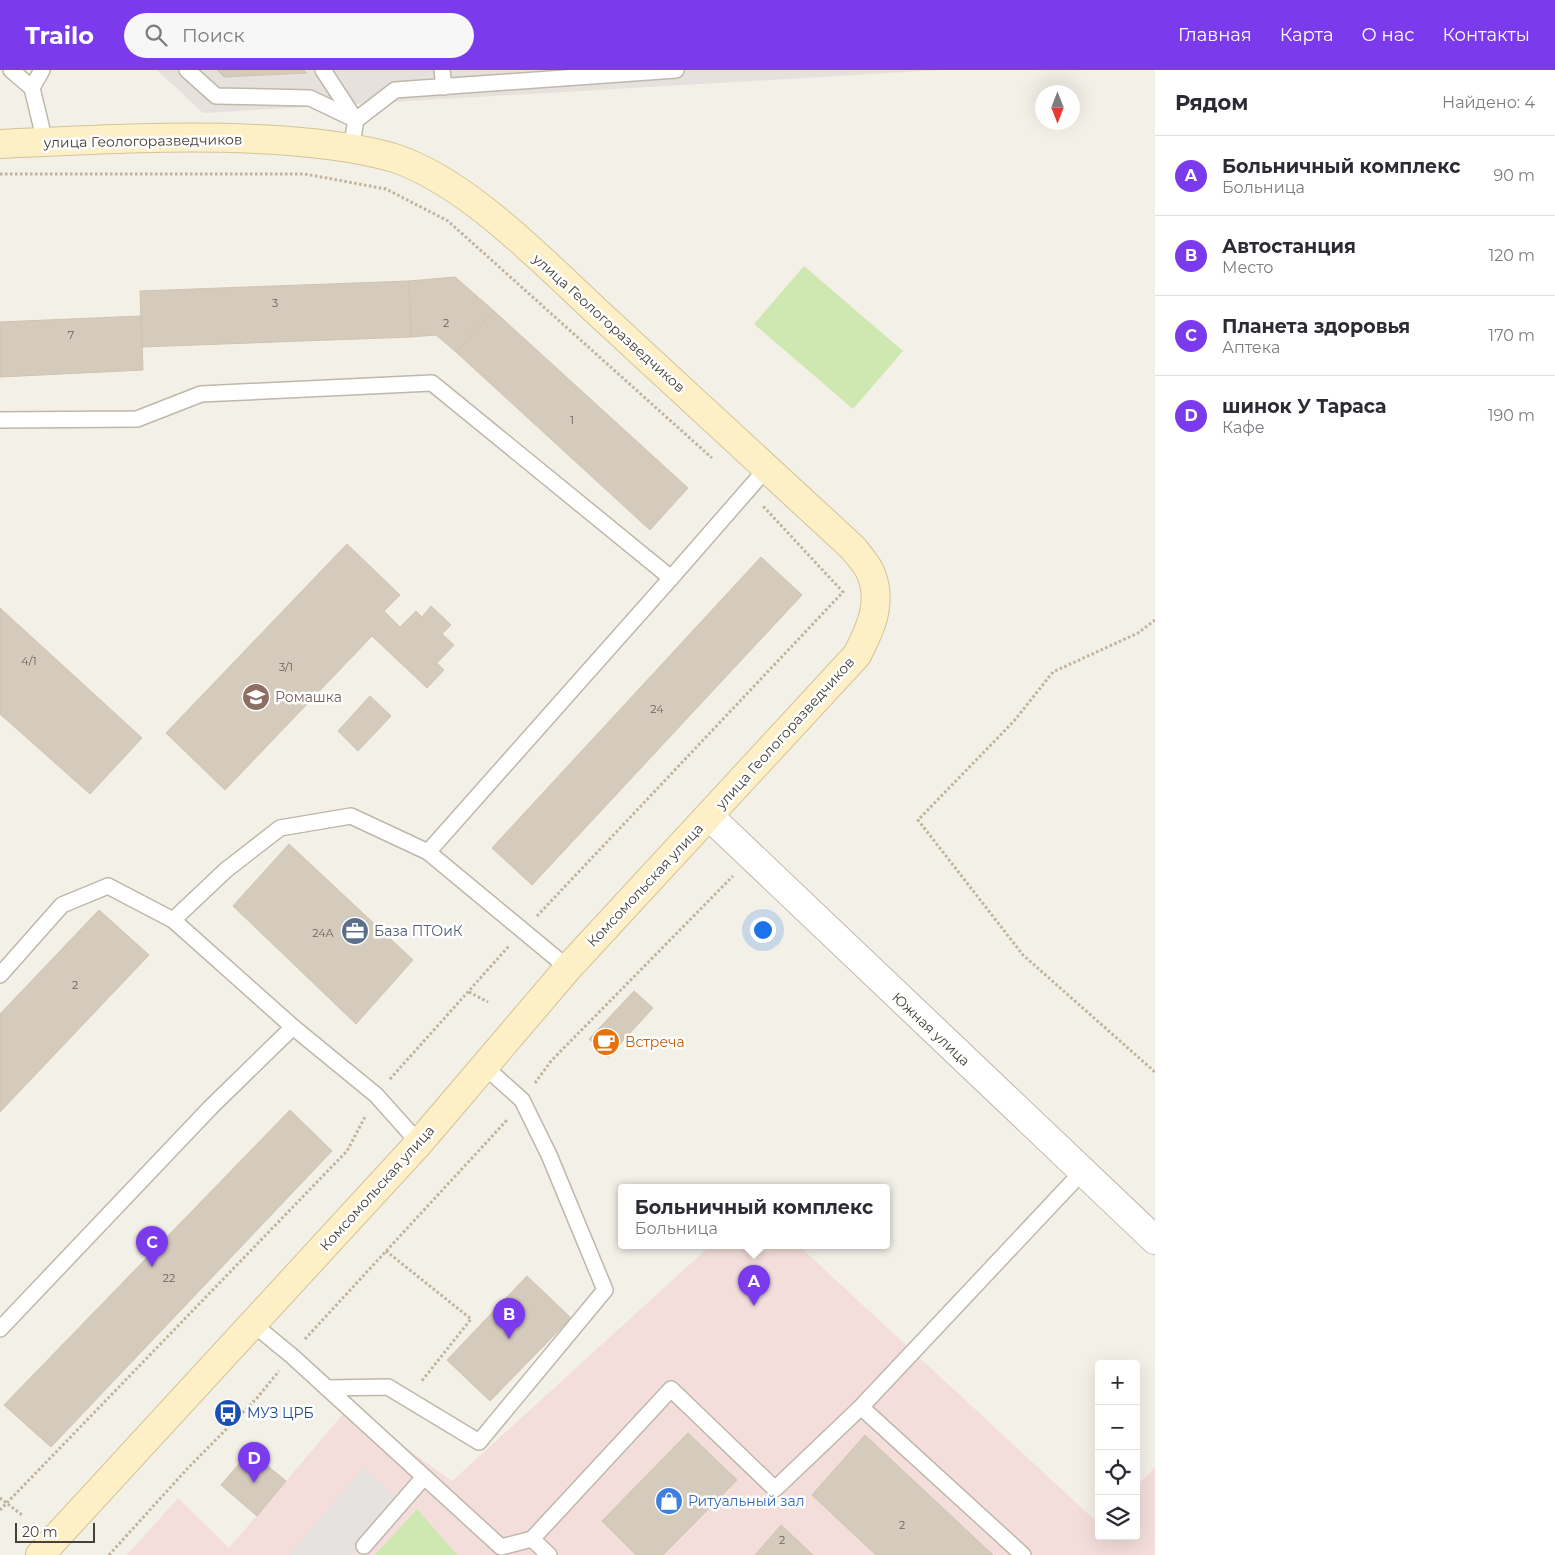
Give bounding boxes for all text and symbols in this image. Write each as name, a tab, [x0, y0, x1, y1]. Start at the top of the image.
search box	[124, 13, 474, 58]
text: Trailo	[25, 21, 94, 50]
icon: search	[142, 21, 170, 49]
text: Поиск	[182, 24, 245, 47]
text: Главная	[1178, 24, 1252, 46]
text: Карта	[1280, 24, 1334, 46]
text: О нас	[1362, 24, 1414, 46]
text: Контакты	[1442, 24, 1530, 46]
north arrow	[1035, 85, 1080, 130]
text: Рядом	[1175, 90, 1248, 115]
text: Найдено: 4	[1442, 93, 1535, 112]
street label: улица Геологоразведчиков	[42, 130, 243, 152]
text: Больничный комплекс	[1222, 155, 1460, 178]
text: A	[1185, 166, 1197, 185]
text: 90 m	[1493, 166, 1535, 185]
text: Больница	[1222, 178, 1305, 197]
text: Автостанция	[1222, 235, 1356, 258]
text: B	[1185, 246, 1197, 265]
text: 120 m	[1488, 246, 1535, 265]
street label: улица Геологоразведчиков	[528, 249, 689, 396]
text: Место	[1222, 258, 1274, 277]
house number: 3	[272, 296, 278, 310]
text: Планета здоровья	[1222, 315, 1410, 338]
house number: 2	[443, 316, 449, 330]
text: C	[1185, 326, 1197, 345]
text: 170 m	[1488, 326, 1535, 345]
house number: 7	[68, 328, 74, 342]
text: Аптека	[1222, 338, 1280, 357]
text: шинок У Тараса	[1222, 395, 1387, 418]
text: D	[1184, 406, 1198, 425]
text: 190 m	[1488, 406, 1535, 425]
house number: 1	[570, 413, 574, 427]
text: Кафе	[1222, 418, 1265, 437]
street label: улица Геологоразведчиков	[711, 653, 858, 814]
house number: 4/1	[21, 654, 37, 668]
house number: 3/1	[279, 660, 293, 674]
school or university icon: Ромашка	[241, 682, 271, 712]
place label: Ромашка	[275, 688, 342, 706]
house number: 24	[650, 702, 664, 716]
street label: Комсомольская улица	[583, 819, 707, 951]
office icon: База ПТОиК	[340, 916, 370, 946]
your location	[750, 917, 776, 943]
place label: База ПТОиК	[374, 922, 463, 940]
house number: 24А	[312, 926, 335, 940]
house number: 2	[72, 978, 78, 992]
street label: Южная улица	[888, 988, 974, 1070]
cafe icon: Встреча	[591, 1027, 621, 1057]
place label: Встреча	[625, 1033, 685, 1051]
street label: Комсомольская улица	[316, 1122, 438, 1254]
popup	[618, 1184, 890, 1249]
text: Больничный комплекс	[635, 1196, 873, 1219]
text: Больница	[635, 1219, 718, 1238]
pin: C	[136, 1226, 168, 1267]
pin: A	[738, 1265, 770, 1306]
house number: 22	[163, 1271, 175, 1285]
pin: B	[493, 1298, 525, 1339]
map controls	[1095, 1360, 1140, 1540]
button: +	[1095, 1360, 1140, 1405]
bus stop icon: МУЗ ЦРБ	[213, 1398, 243, 1428]
place label: МУЗ ЦРБ	[247, 1404, 314, 1422]
button: −	[1095, 1405, 1140, 1450]
pin: D	[238, 1442, 270, 1483]
button: locate	[1095, 1450, 1140, 1495]
shop icon: Ритуальный зал	[654, 1486, 684, 1516]
place label: Ритуальный зал	[688, 1492, 805, 1510]
button: layers	[1095, 1495, 1140, 1540]
house number: 2	[899, 1518, 905, 1532]
scale bar	[15, 1520, 95, 1543]
text: 20 m	[22, 1523, 58, 1541]
house number: 2	[779, 1533, 785, 1547]

